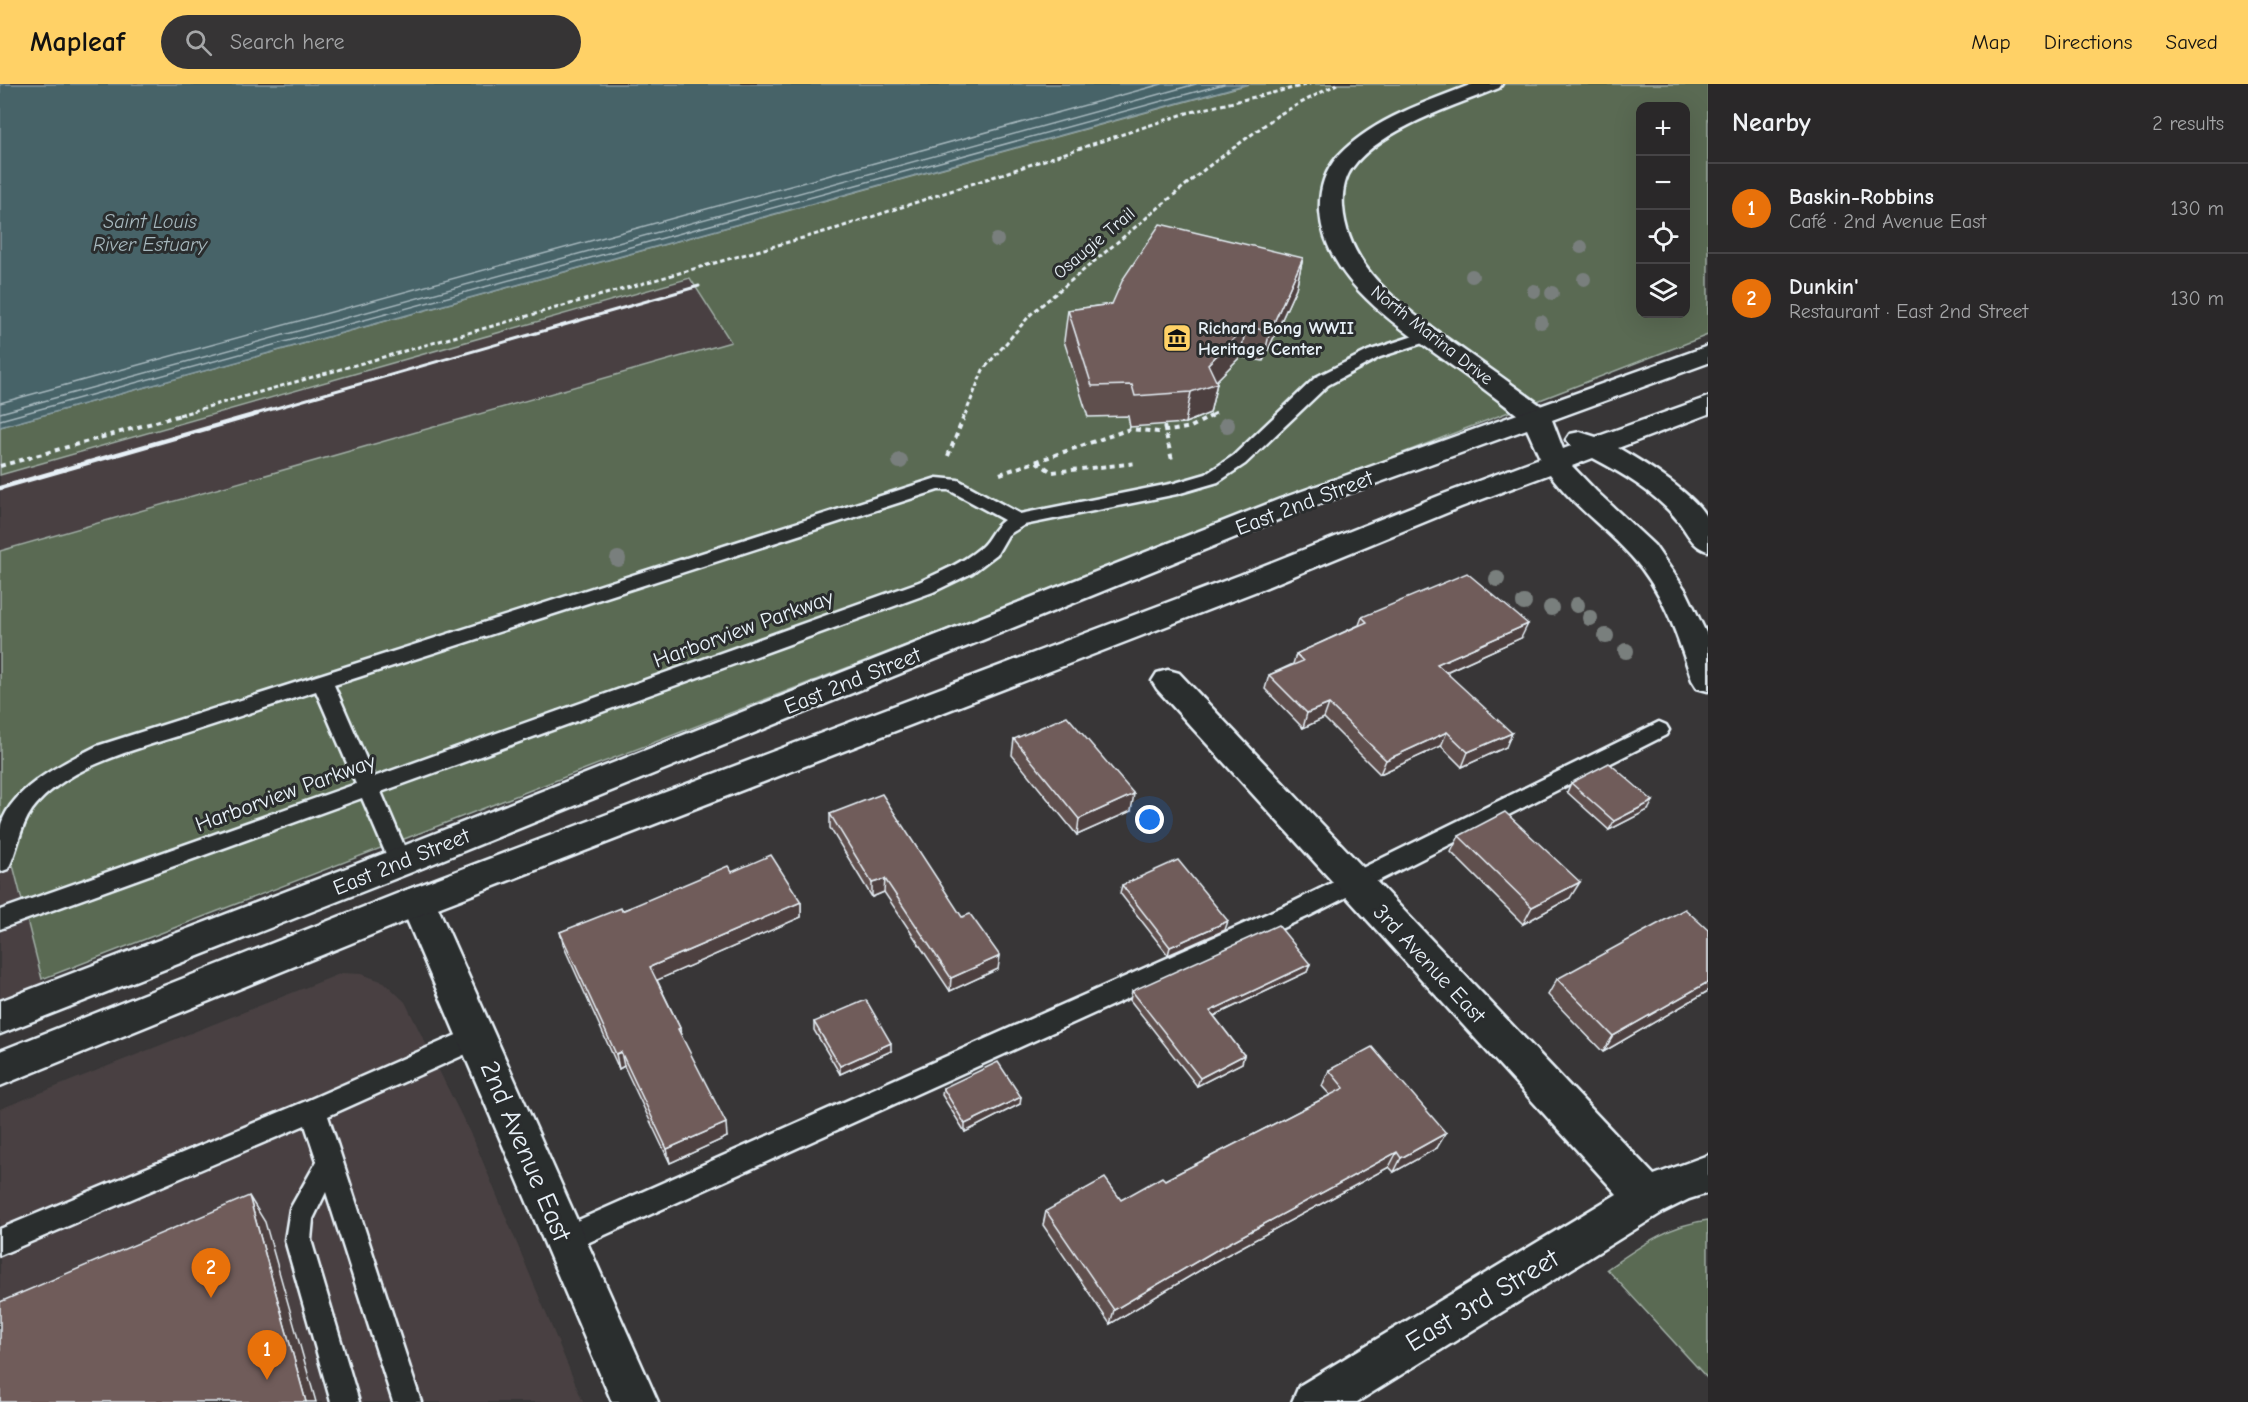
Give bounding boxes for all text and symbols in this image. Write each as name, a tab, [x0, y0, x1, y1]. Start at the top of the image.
search box	[161, 15, 581, 69]
text: Mapleaf	[30, 26, 125, 58]
icon: search	[182, 26, 215, 59]
text: Search here	[230, 29, 344, 55]
text: Map	[1971, 30, 2011, 54]
text: Directions	[2044, 30, 2133, 54]
text: Saved	[2166, 30, 2218, 54]
map controls	[1636, 102, 1690, 318]
button: +	[1636, 102, 1690, 156]
text: Nearby	[1732, 108, 1811, 138]
text: 2 results	[2152, 112, 2224, 135]
button: −	[1636, 156, 1690, 210]
text: Baskin-Robbins	[1789, 184, 1934, 210]
text: 1	[1748, 197, 1755, 220]
text: 130 m	[2171, 197, 2224, 220]
street label: Osaugie Trail	[1049, 203, 1139, 283]
water label: Saint Louis River Estuary	[93, 210, 208, 256]
button: locate	[1636, 210, 1690, 264]
text: Café · 2nd Avenue East	[1789, 210, 1986, 233]
button: layers	[1636, 264, 1690, 318]
text: Dunkin'	[1789, 274, 1859, 300]
street label: North Marina Drive	[1367, 281, 1497, 390]
text: 2	[1747, 287, 1756, 310]
text: 130 m	[2171, 287, 2224, 310]
text: Restaurant · East 2nd Street	[1789, 300, 2028, 323]
place label: Richard Bong WWII Heritage Center	[1198, 318, 1354, 360]
museum icon: Richard Bong WWII Heritage Center	[1161, 322, 1193, 354]
street label: East 2nd Street	[1232, 465, 1377, 541]
street label: Harborview Parkway	[650, 584, 837, 674]
street label: East 2nd Street	[780, 641, 925, 720]
street label: Harborview Parkway	[192, 748, 379, 838]
your location	[1135, 805, 1164, 834]
street label: East 2nd Street	[329, 822, 474, 901]
street label: 3rd Avenue East	[1368, 899, 1491, 1029]
street label: 2nd Avenue East	[474, 1056, 578, 1247]
street label: East 3rd Street	[1400, 1242, 1565, 1358]
pin: 2	[192, 1248, 230, 1298]
pin: 1	[248, 1330, 286, 1380]

